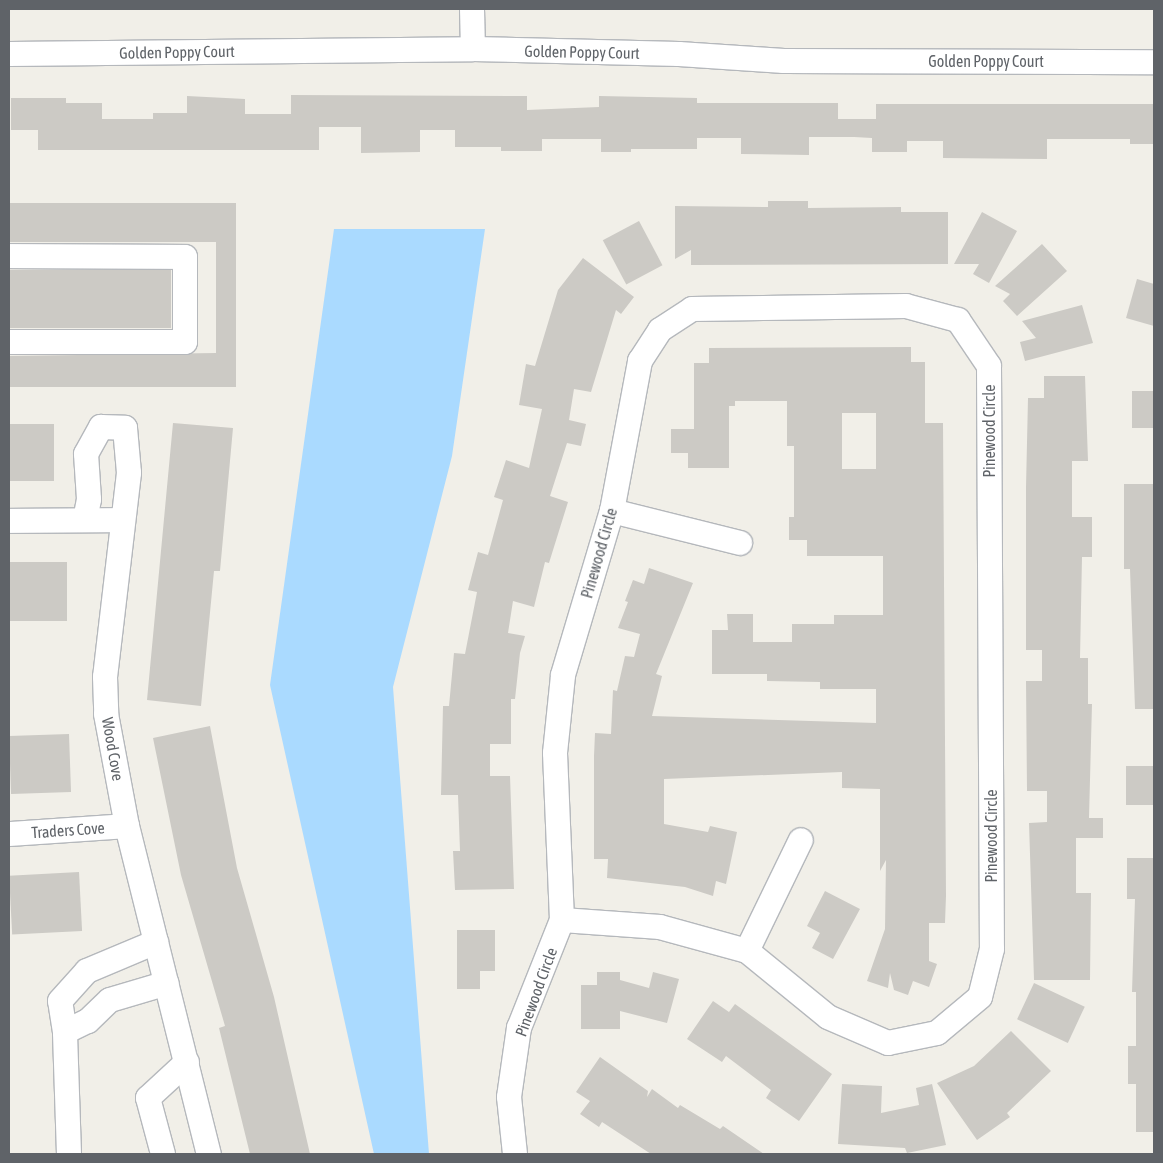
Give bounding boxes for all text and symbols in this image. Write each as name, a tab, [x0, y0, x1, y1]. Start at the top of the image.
street label: Golden Poppy Court	[119, 41, 235, 63]
street label: Golden Poppy Court	[524, 41, 640, 63]
street label: Golden Poppy Court	[928, 51, 1044, 71]
street label: Pinewood Circle	[979, 384, 999, 478]
street label: Pinewood Circle	[577, 506, 621, 600]
street label: Wood Cove	[98, 716, 128, 782]
street label: Pinewood Circle	[981, 789, 1001, 883]
street label: Traders Cove	[31, 818, 105, 842]
street label: Pinewood Circle	[511, 945, 561, 1039]

